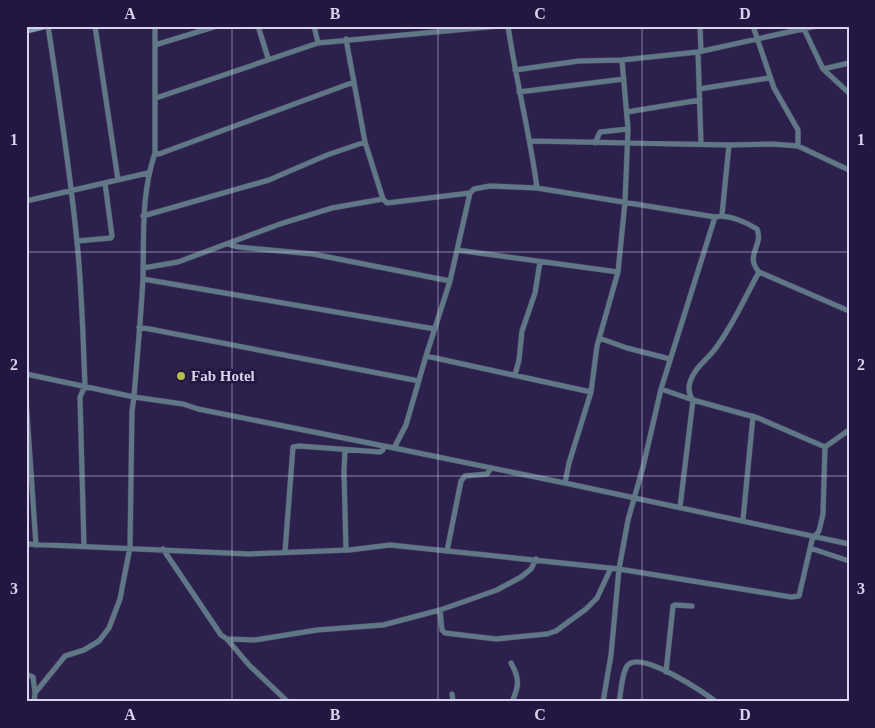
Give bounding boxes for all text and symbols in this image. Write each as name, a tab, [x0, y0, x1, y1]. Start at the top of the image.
text: A	[124, 5, 136, 22]
text: B	[330, 5, 341, 22]
text: C	[534, 5, 546, 22]
text: D	[739, 5, 751, 22]
text: 1	[10, 131, 18, 148]
text: 1	[857, 131, 865, 148]
text: 2	[10, 356, 18, 373]
text: 2	[857, 356, 865, 373]
place label: Fab Hotel	[191, 368, 255, 384]
marker: Fab Hotel	[175, 370, 187, 382]
text: 3	[10, 580, 18, 597]
text: 3	[857, 580, 865, 597]
text: A	[124, 706, 136, 723]
text: B	[330, 706, 341, 723]
text: C	[534, 706, 546, 723]
text: D	[739, 706, 751, 723]

